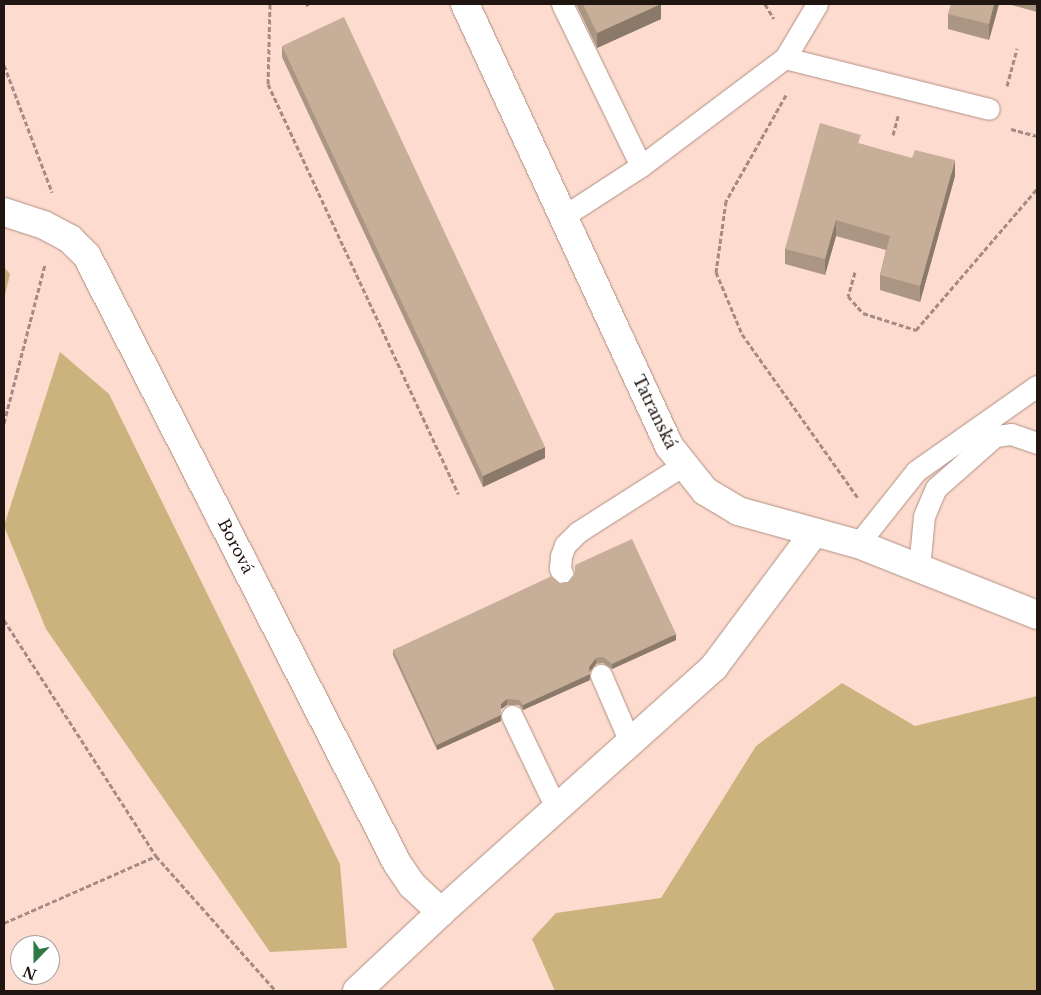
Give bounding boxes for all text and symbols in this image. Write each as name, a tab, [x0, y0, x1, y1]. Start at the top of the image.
street label: Tatranská	[629, 372, 681, 452]
street label: Borová	[214, 515, 258, 577]
north arrow	[10, 935, 60, 985]
text: N	[20, 962, 39, 984]

